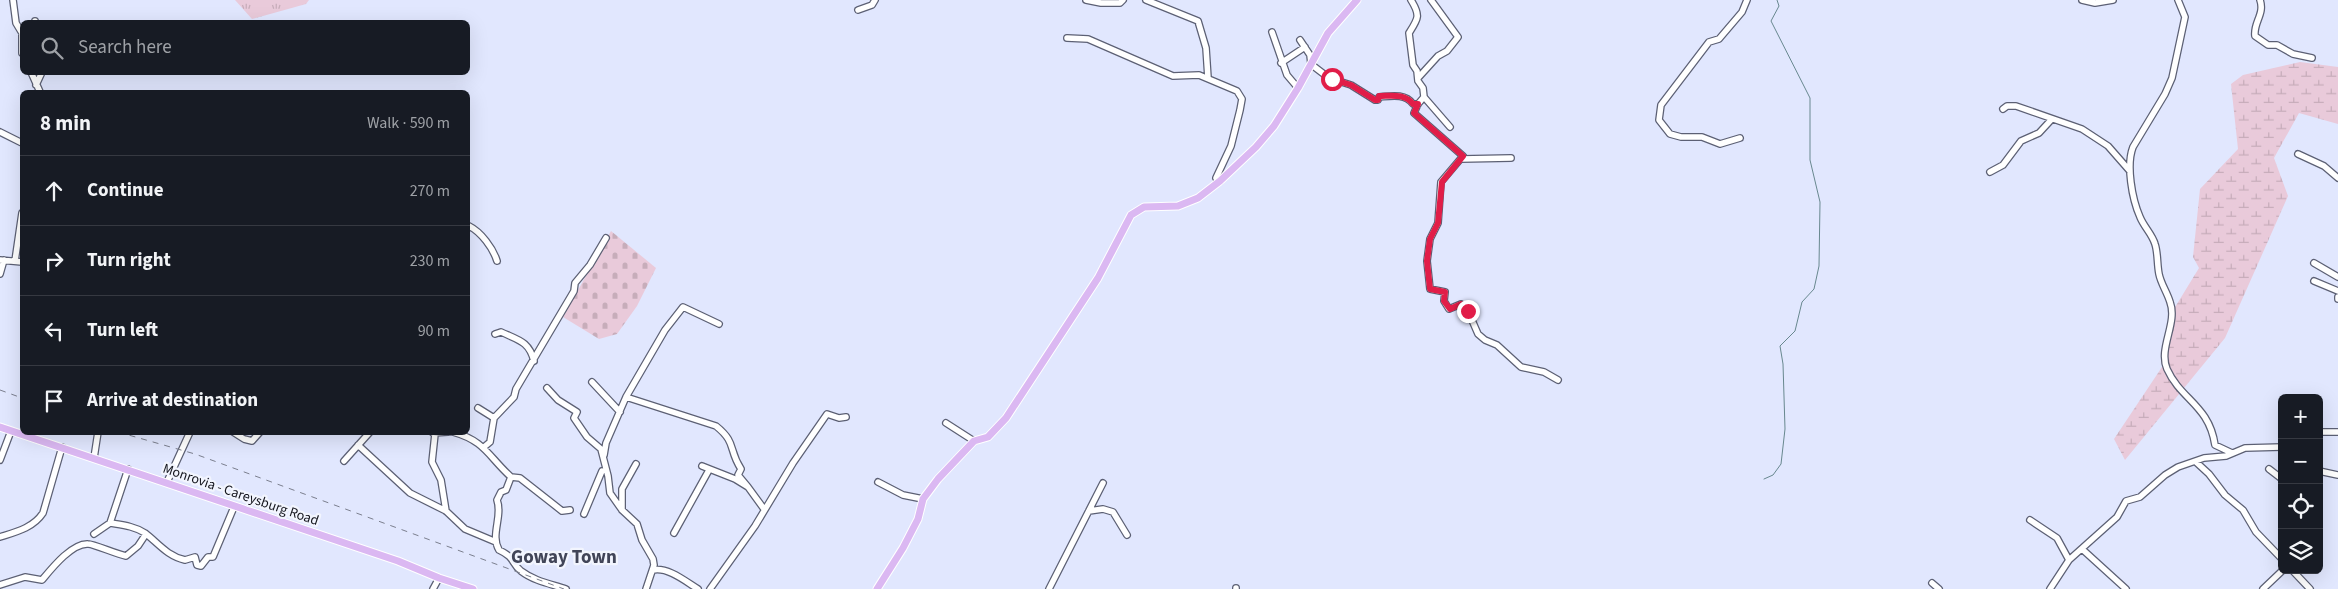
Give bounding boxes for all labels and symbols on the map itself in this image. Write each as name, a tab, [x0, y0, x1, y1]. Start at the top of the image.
route start	[1321, 68, 1344, 91]
route end	[1457, 300, 1480, 323]
street label: Monrovia - Careysburg Road	[160, 459, 321, 531]
district label: Goway Town	[511, 544, 617, 571]

